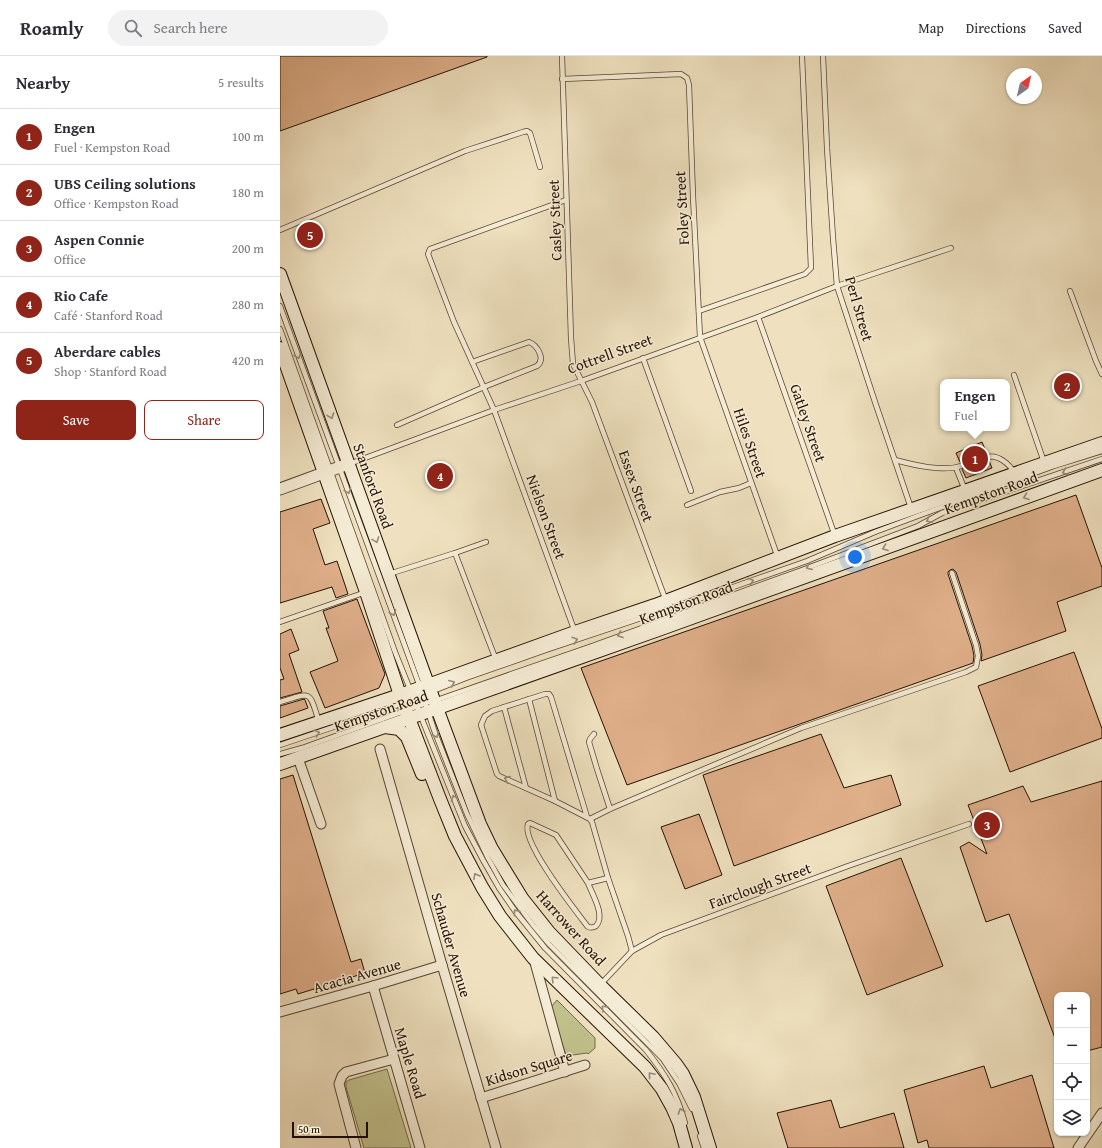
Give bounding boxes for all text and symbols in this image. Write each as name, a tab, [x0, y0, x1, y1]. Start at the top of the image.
search box	[108, 10, 388, 46]
text: Roamly	[20, 14, 84, 42]
icon: search	[122, 17, 144, 39]
text: Search here	[154, 17, 228, 38]
text: Map	[918, 18, 944, 38]
text: Directions	[966, 18, 1026, 38]
text: Saved	[1048, 18, 1082, 38]
north arrow	[1006, 68, 1042, 104]
text: Nearby	[16, 70, 70, 95]
text: 5 results	[218, 73, 264, 92]
text: Engen	[54, 117, 95, 138]
text: 1	[26, 127, 32, 146]
text: 100 m	[232, 127, 264, 146]
text: Fuel · Kempston Road	[54, 138, 170, 157]
street label: Foley Street	[669, 170, 694, 246]
text: UBS Ceiling solutions	[54, 173, 196, 194]
street label: Casley Street	[543, 178, 566, 261]
text: 2	[26, 183, 32, 202]
text: 180 m	[232, 183, 264, 202]
text: Office · Kempston Road	[54, 194, 179, 213]
pin: 5	[297, 220, 323, 250]
text: Aspen Connie	[54, 229, 144, 250]
text: 3	[26, 239, 32, 258]
text: 200 m	[232, 239, 264, 258]
text: Office	[54, 250, 86, 269]
street label: Perl Street	[840, 274, 879, 345]
text: Rio Cafe	[54, 285, 108, 306]
text: 4	[26, 295, 32, 314]
text: 280 m	[232, 295, 264, 314]
text: Café · Stanford Road	[54, 306, 163, 325]
street label: Cottrell Street	[564, 328, 656, 379]
text: Aberdare cables	[54, 341, 161, 362]
text: 5	[26, 351, 32, 370]
text: 420 m	[232, 351, 264, 370]
one-way arrow	[293, 352, 301, 359]
text: Shop · Stanford Road	[54, 362, 167, 381]
pin: 2	[1054, 371, 1080, 401]
popup	[940, 379, 1010, 431]
street label: Gatley Street	[785, 381, 832, 465]
text: Engen	[954, 385, 996, 406]
button: Save	[16, 400, 136, 440]
button: Share	[144, 400, 264, 440]
street label: Hiles Street	[729, 405, 772, 481]
text: Fuel	[954, 406, 978, 425]
one-way arrow	[326, 413, 334, 420]
street label: Stanford Road	[348, 440, 399, 531]
pin: 1	[962, 444, 988, 474]
street label: Essex Street	[614, 447, 659, 525]
pin: 4	[427, 461, 453, 491]
street label: Kempston Road	[941, 466, 1041, 519]
one-way arrow	[1062, 467, 1069, 476]
street label: Nielson Street	[521, 472, 572, 563]
one-way arrow	[344, 487, 352, 494]
one-way arrow	[1022, 493, 1029, 501]
one-way arrow	[926, 515, 934, 522]
one-way arrow	[372, 536, 380, 543]
one-way arrow	[881, 544, 888, 552]
your location	[845, 547, 865, 567]
one-way arrow	[805, 563, 812, 571]
street label: Kempston Road	[636, 576, 736, 629]
one-way arrow	[747, 577, 754, 585]
one-way arrow	[388, 609, 396, 616]
one-way arrow	[617, 631, 624, 639]
one-way arrow	[571, 636, 578, 645]
one-way arrow	[449, 680, 456, 688]
street label: Kempston Road	[331, 685, 431, 736]
one-way arrow	[313, 729, 320, 738]
one-way arrow	[432, 732, 440, 739]
one-way arrow	[503, 776, 511, 784]
one-way arrow	[451, 795, 459, 802]
pin: 3	[974, 810, 1000, 840]
street label: Fairclough Street	[706, 857, 815, 914]
one-way arrow	[473, 873, 481, 880]
street label: Harrower Road	[532, 885, 611, 970]
street label: Schauder Avenue	[427, 890, 476, 1000]
one-way arrow	[514, 910, 521, 917]
street label: Acacia Avenue	[311, 953, 403, 998]
one-way arrow	[551, 976, 559, 984]
map controls	[1054, 992, 1090, 1136]
button: +	[1054, 992, 1090, 1028]
one-way arrow	[601, 1005, 609, 1013]
street label: Maple Road	[390, 1025, 431, 1101]
button: −	[1054, 1028, 1090, 1064]
street label: Kidson Square	[483, 1044, 575, 1091]
button: locate	[1054, 1064, 1090, 1100]
one-way arrow	[649, 1072, 656, 1079]
button: layers	[1054, 1100, 1090, 1136]
one-way arrow	[677, 1107, 686, 1114]
scale bar	[292, 1120, 368, 1139]
text: 50 m	[298, 1121, 320, 1137]

